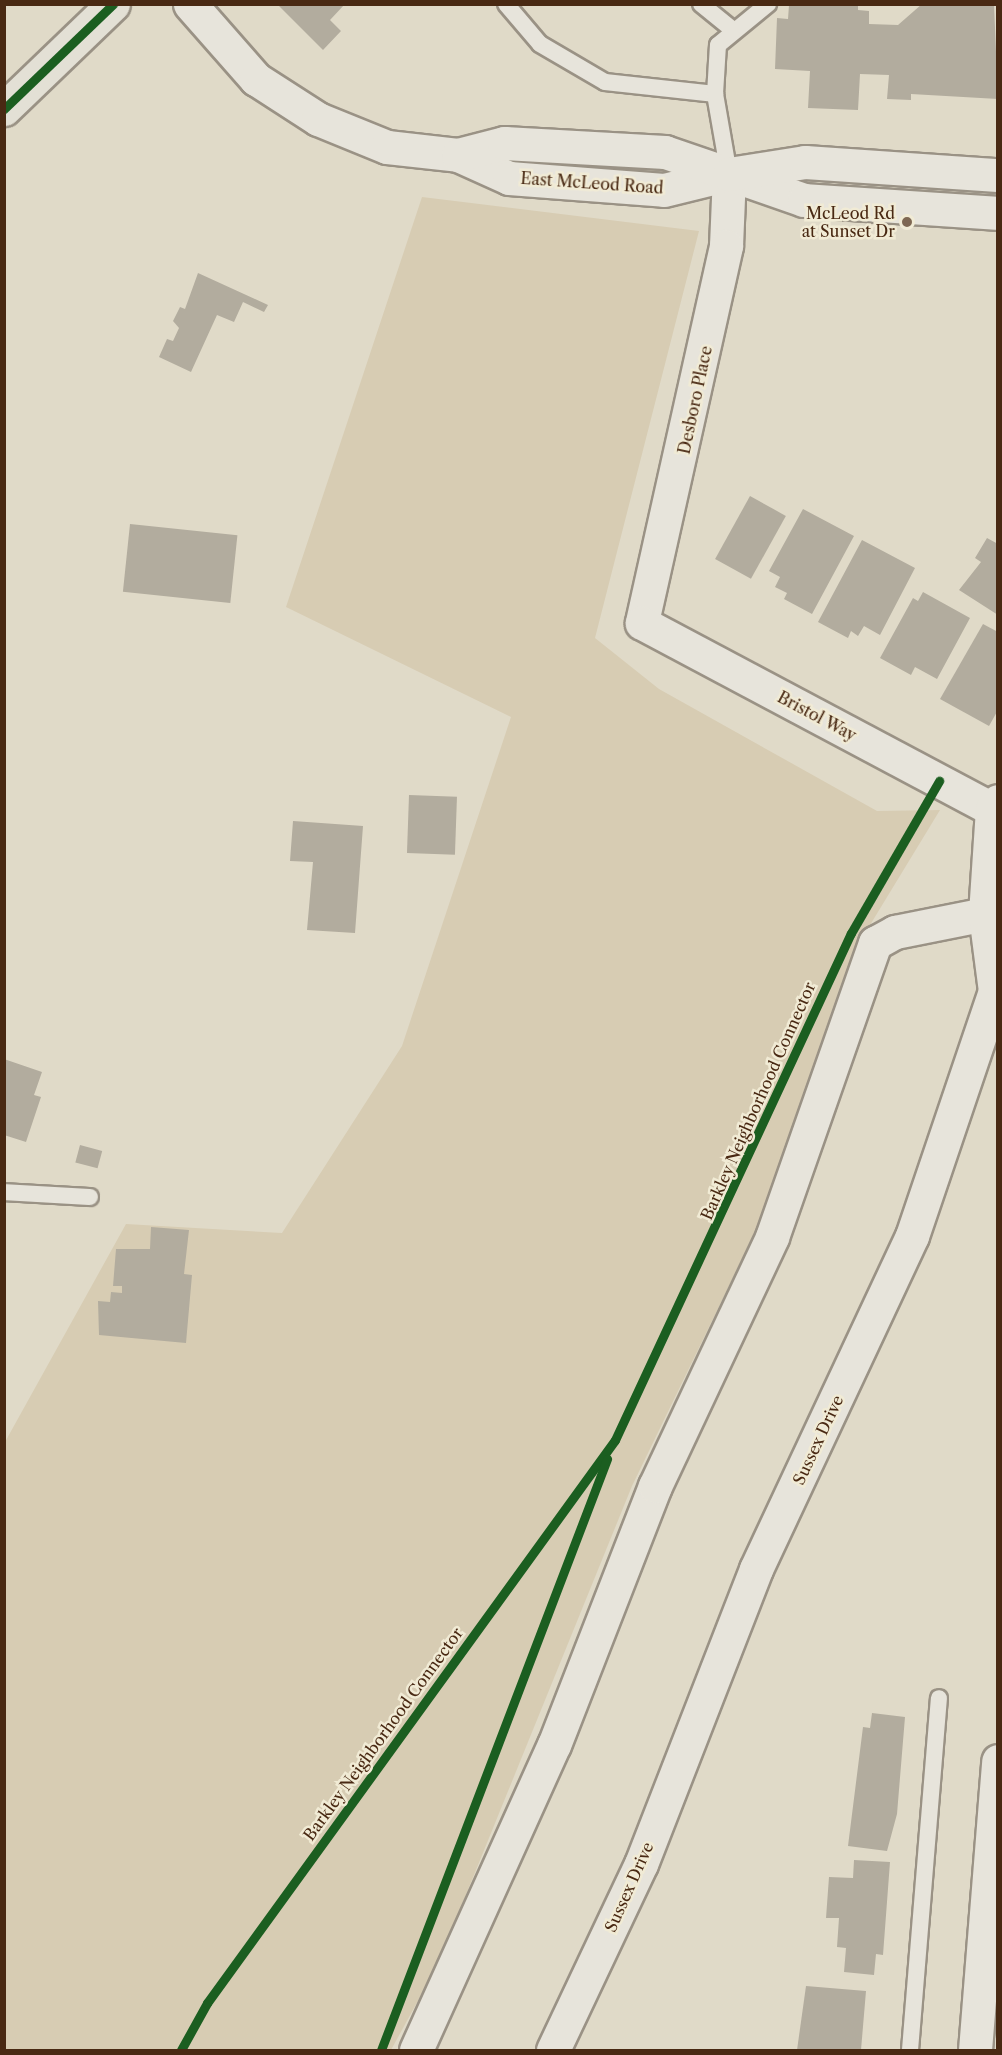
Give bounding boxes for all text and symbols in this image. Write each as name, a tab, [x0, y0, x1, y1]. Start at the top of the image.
street label: East McLeod Road	[520, 168, 664, 198]
place label: McLeod Rd at Sunset Dr	[802, 203, 895, 241]
marker: McLeod Rd at Sunset Dr	[900, 215, 914, 229]
street label: Desboro Place	[674, 344, 716, 456]
street label: Bristol Way	[774, 687, 860, 745]
street label: Barkley Neighborhood Connector	[697, 979, 819, 1223]
street label: Sussex Drive	[789, 1392, 847, 1488]
street label: Barkley Neighborhood Connector	[299, 1624, 467, 1844]
street label: Sussex Drive	[601, 1839, 657, 1935]

